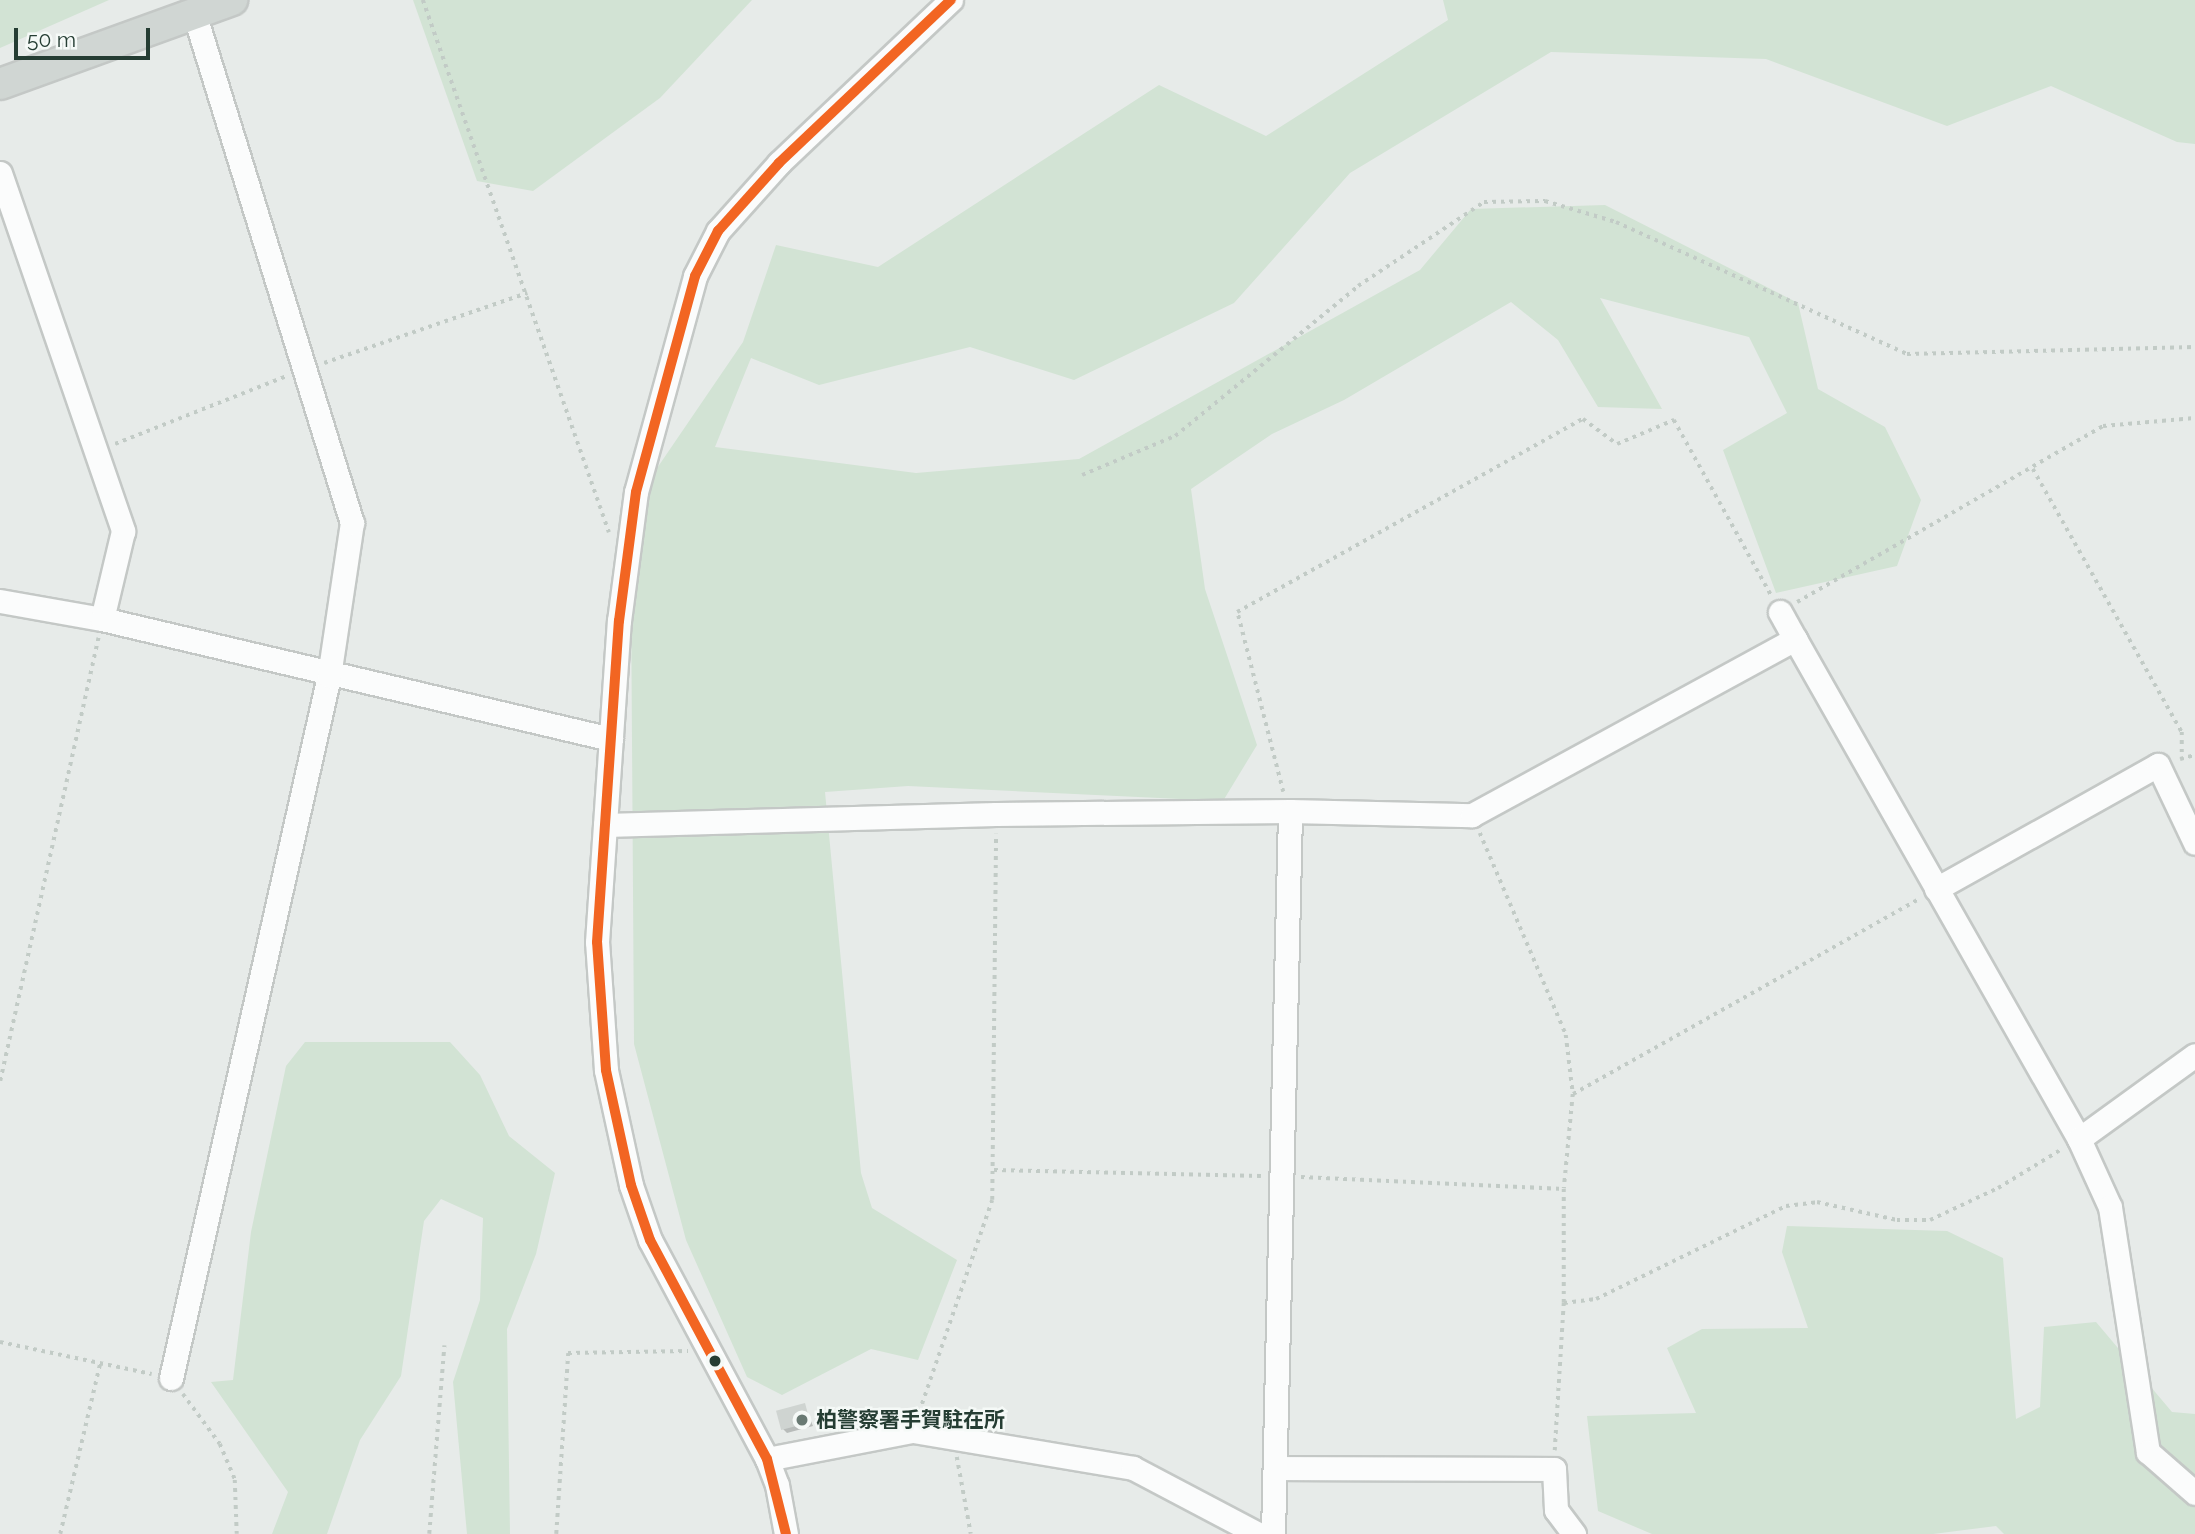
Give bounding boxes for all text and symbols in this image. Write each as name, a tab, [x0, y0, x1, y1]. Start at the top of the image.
scale bar	[18, 14, 154, 58]
text: 50 m	[27, 27, 76, 52]
unlabelled marker	[708, 1354, 722, 1368]
place label: 柏警察署手賀駐在所	[816, 1407, 1005, 1433]
marker: 柏警察署手賀駐在所	[794, 1412, 810, 1428]

